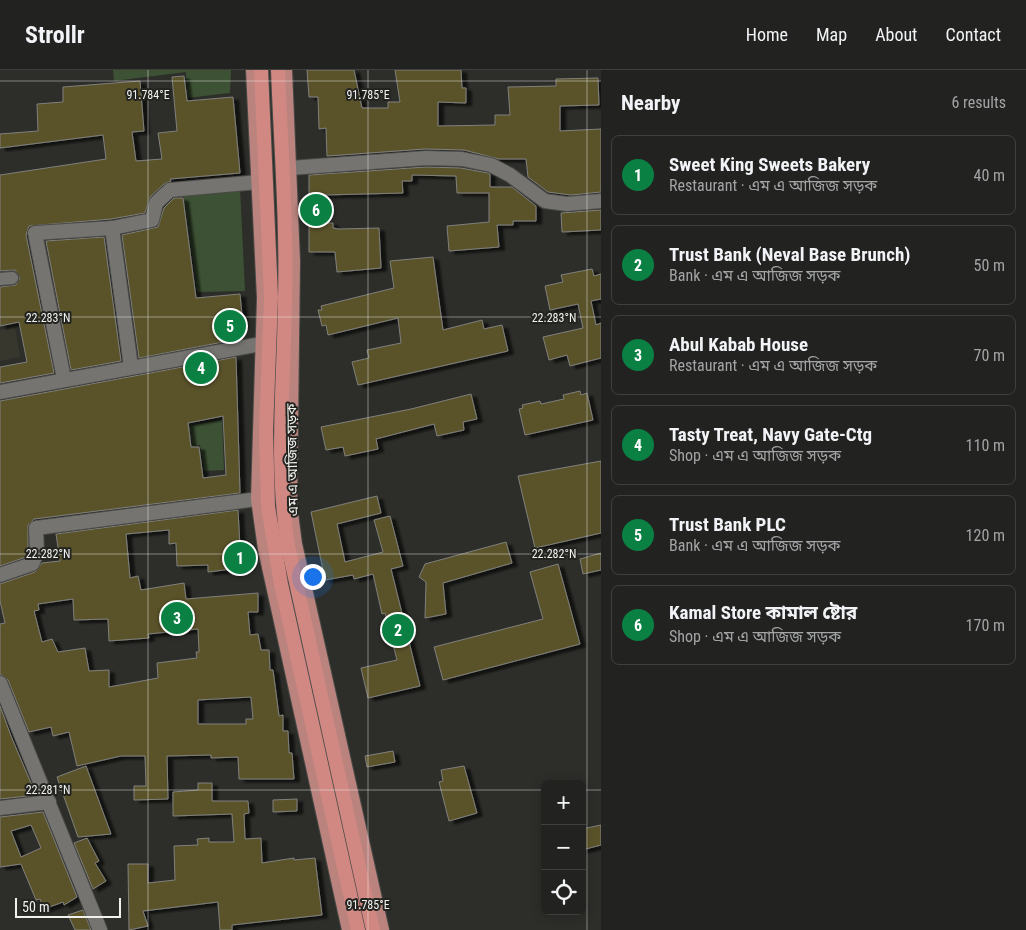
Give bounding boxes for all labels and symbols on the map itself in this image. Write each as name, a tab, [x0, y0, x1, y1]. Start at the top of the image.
text: 91.784°E	[126, 88, 170, 102]
text: 91.785°E	[346, 88, 390, 102]
pin: 6	[300, 191, 332, 229]
pin: 5	[214, 307, 246, 345]
text: 22.283°N	[26, 311, 70, 325]
text: 22.283°N	[532, 311, 576, 325]
pin: 4	[185, 349, 217, 387]
street label: এম এ আজিজ সড়ক	[283, 403, 301, 517]
pin: 1	[224, 539, 256, 577]
text: 22.282°N	[26, 547, 70, 561]
text: 22.282°N	[532, 547, 576, 561]
your location	[300, 564, 326, 590]
pin: 3	[161, 599, 193, 637]
pin: 2	[382, 611, 414, 649]
text: 22.281°N	[26, 783, 70, 797]
scale bar	[15, 895, 121, 918]
text: 91.785°E	[346, 898, 390, 912]

